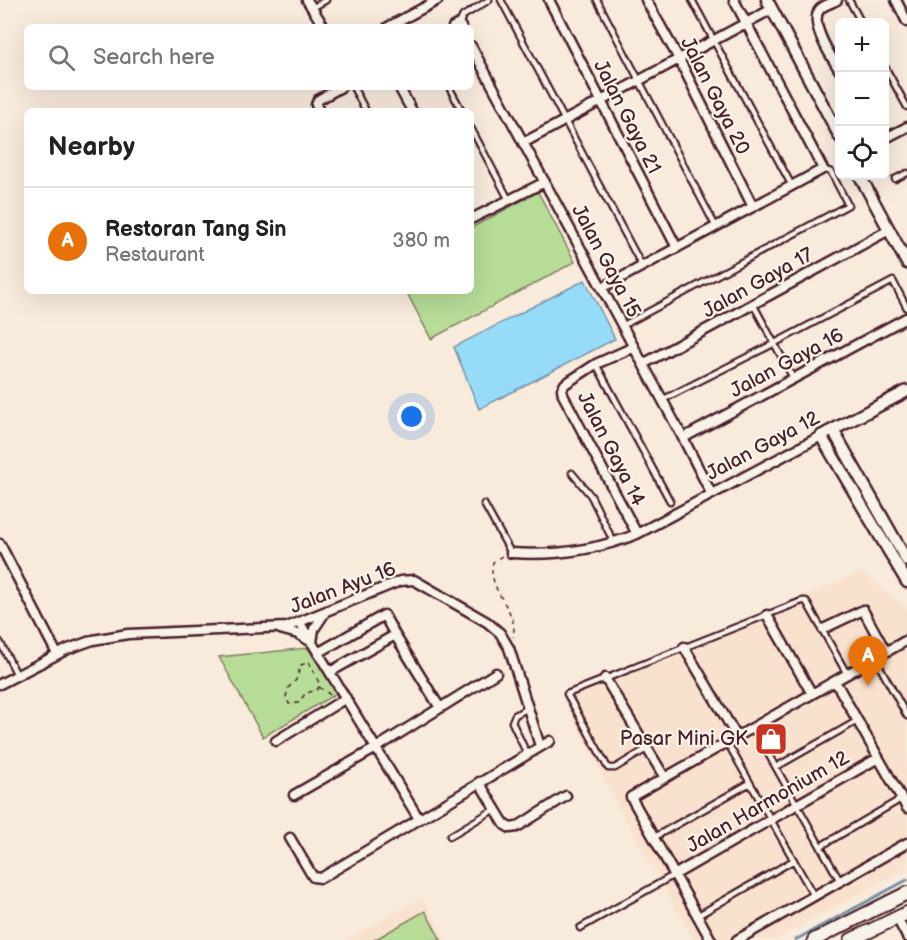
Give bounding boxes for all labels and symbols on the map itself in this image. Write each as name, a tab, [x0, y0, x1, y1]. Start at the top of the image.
street label: Jalan Gaya 20	[675, 33, 755, 159]
street label: Jalan Gaya 21	[588, 56, 666, 178]
street label: Jalan Gaya 15	[566, 200, 646, 322]
street label: Jalan Gaya 17	[698, 243, 818, 323]
street label: Jalan Gaya 16	[726, 323, 848, 403]
street label: Jalan Gaya 14	[572, 388, 650, 510]
your location	[397, 402, 426, 431]
street label: Jalan Gaya 12	[702, 406, 824, 486]
street label: Jalan Ayu 16	[287, 557, 399, 619]
pin: A	[848, 636, 888, 686]
shop icon: Pasar Mini GK	[753, 721, 789, 757]
place label: Pasar Mini GK	[620, 727, 748, 751]
street label: Jalan Harmonium 12	[683, 746, 854, 858]

